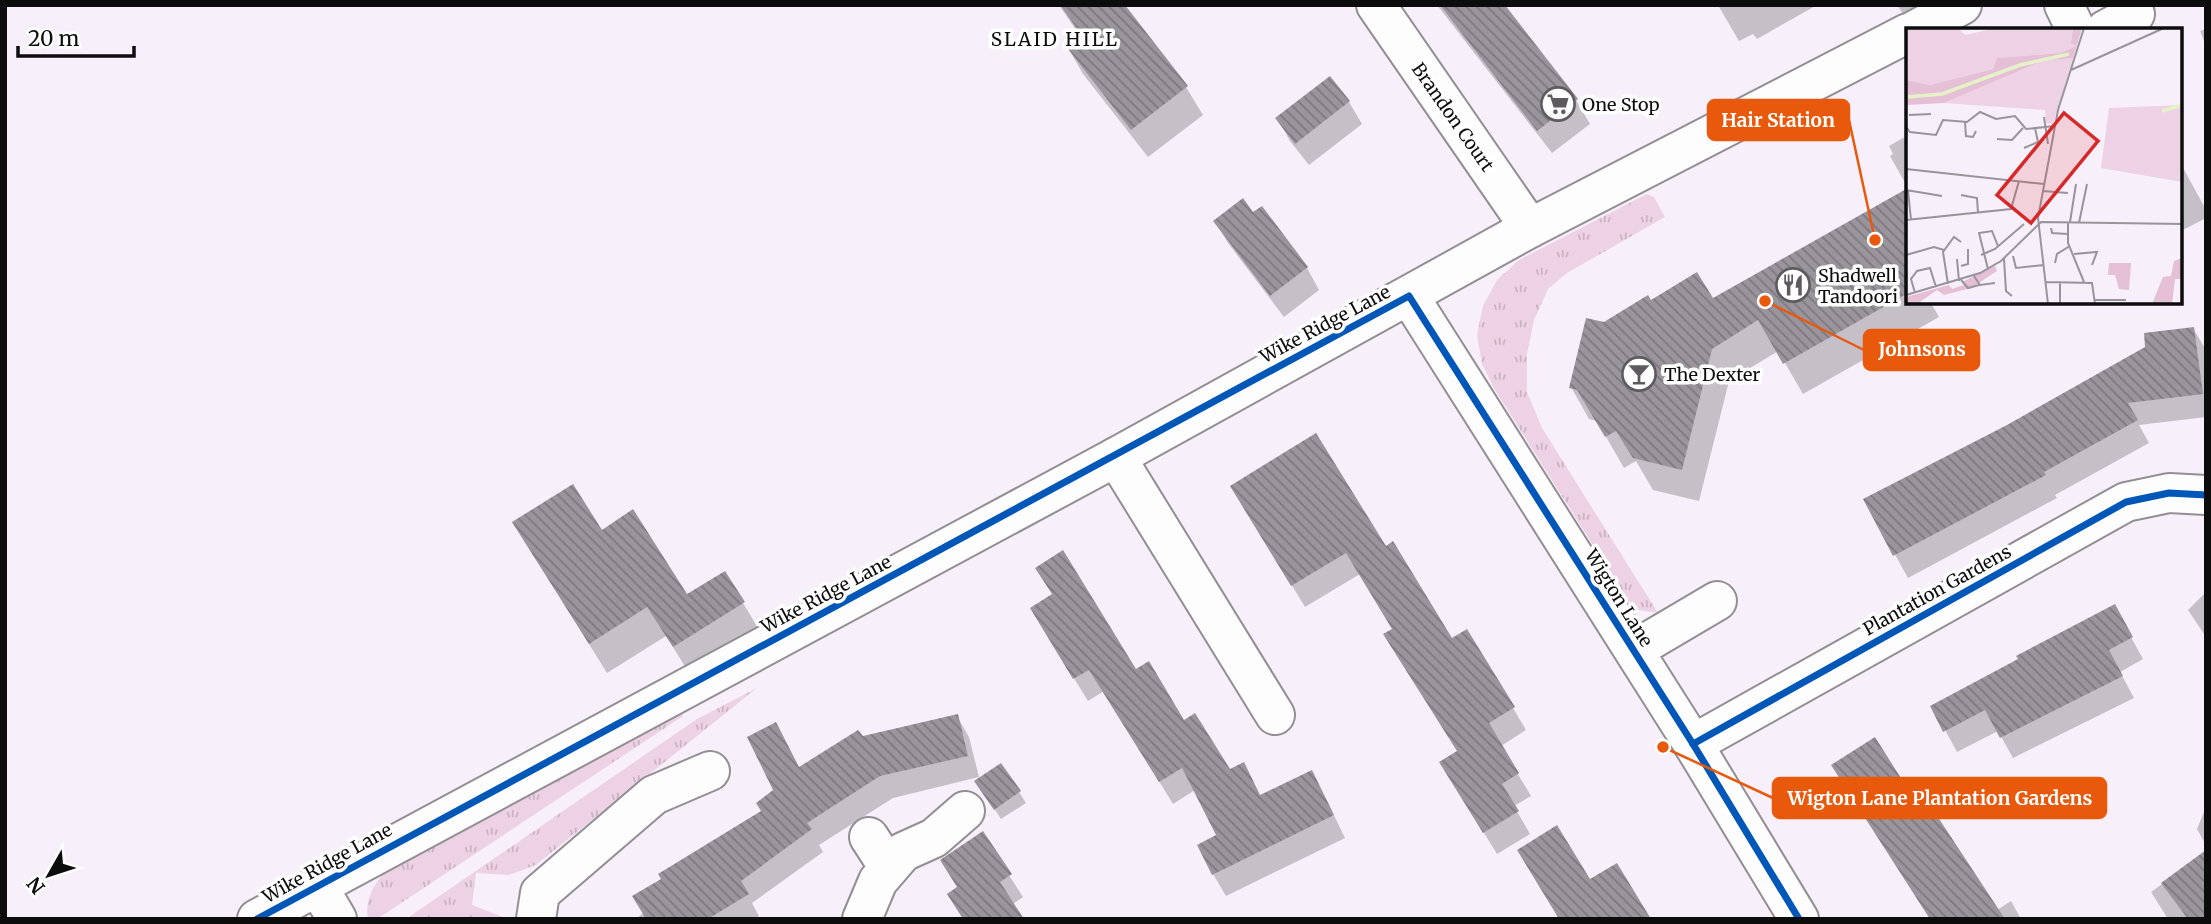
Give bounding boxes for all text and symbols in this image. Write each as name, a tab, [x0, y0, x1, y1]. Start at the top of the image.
scale bar	[18, 14, 133, 58]
text: 20 m	[28, 25, 80, 52]
district label: SLAID HILL	[991, 27, 1119, 51]
inset map	[1906, 28, 2183, 304]
street label: Brandon Court	[1407, 58, 1499, 176]
supermarket icon: One Stop	[1539, 85, 1577, 123]
place label: One Stop	[1582, 93, 1660, 116]
callout: Hair Station	[1708, 100, 1849, 140]
text: Hair Station	[1721, 108, 1835, 132]
place label: Shadwell Tandoori	[1818, 264, 1898, 308]
restaurant icon: Shadwell Tandoori	[1774, 266, 1812, 304]
street label: Wike Ridge Lane	[1255, 280, 1394, 369]
callout: Johnsons	[1864, 330, 1979, 370]
text: Johnsons	[1877, 337, 1966, 361]
bar icon: The Dexter	[1620, 355, 1658, 393]
place label: The Dexter	[1664, 363, 1760, 386]
street label: Plantation Gardens	[1859, 540, 2015, 640]
street label: Wigton Lane	[1579, 544, 1658, 651]
street label: Wike Ridge Lane	[756, 550, 895, 639]
callout: Wigton Lane Plantation Gardens	[1773, 778, 2106, 818]
text: Wigton Lane Plantation Gardens	[1787, 786, 2093, 810]
street label: Wike Ridge Lane	[257, 818, 396, 909]
north arrow	[14, 840, 84, 910]
text: N	[22, 872, 50, 899]

